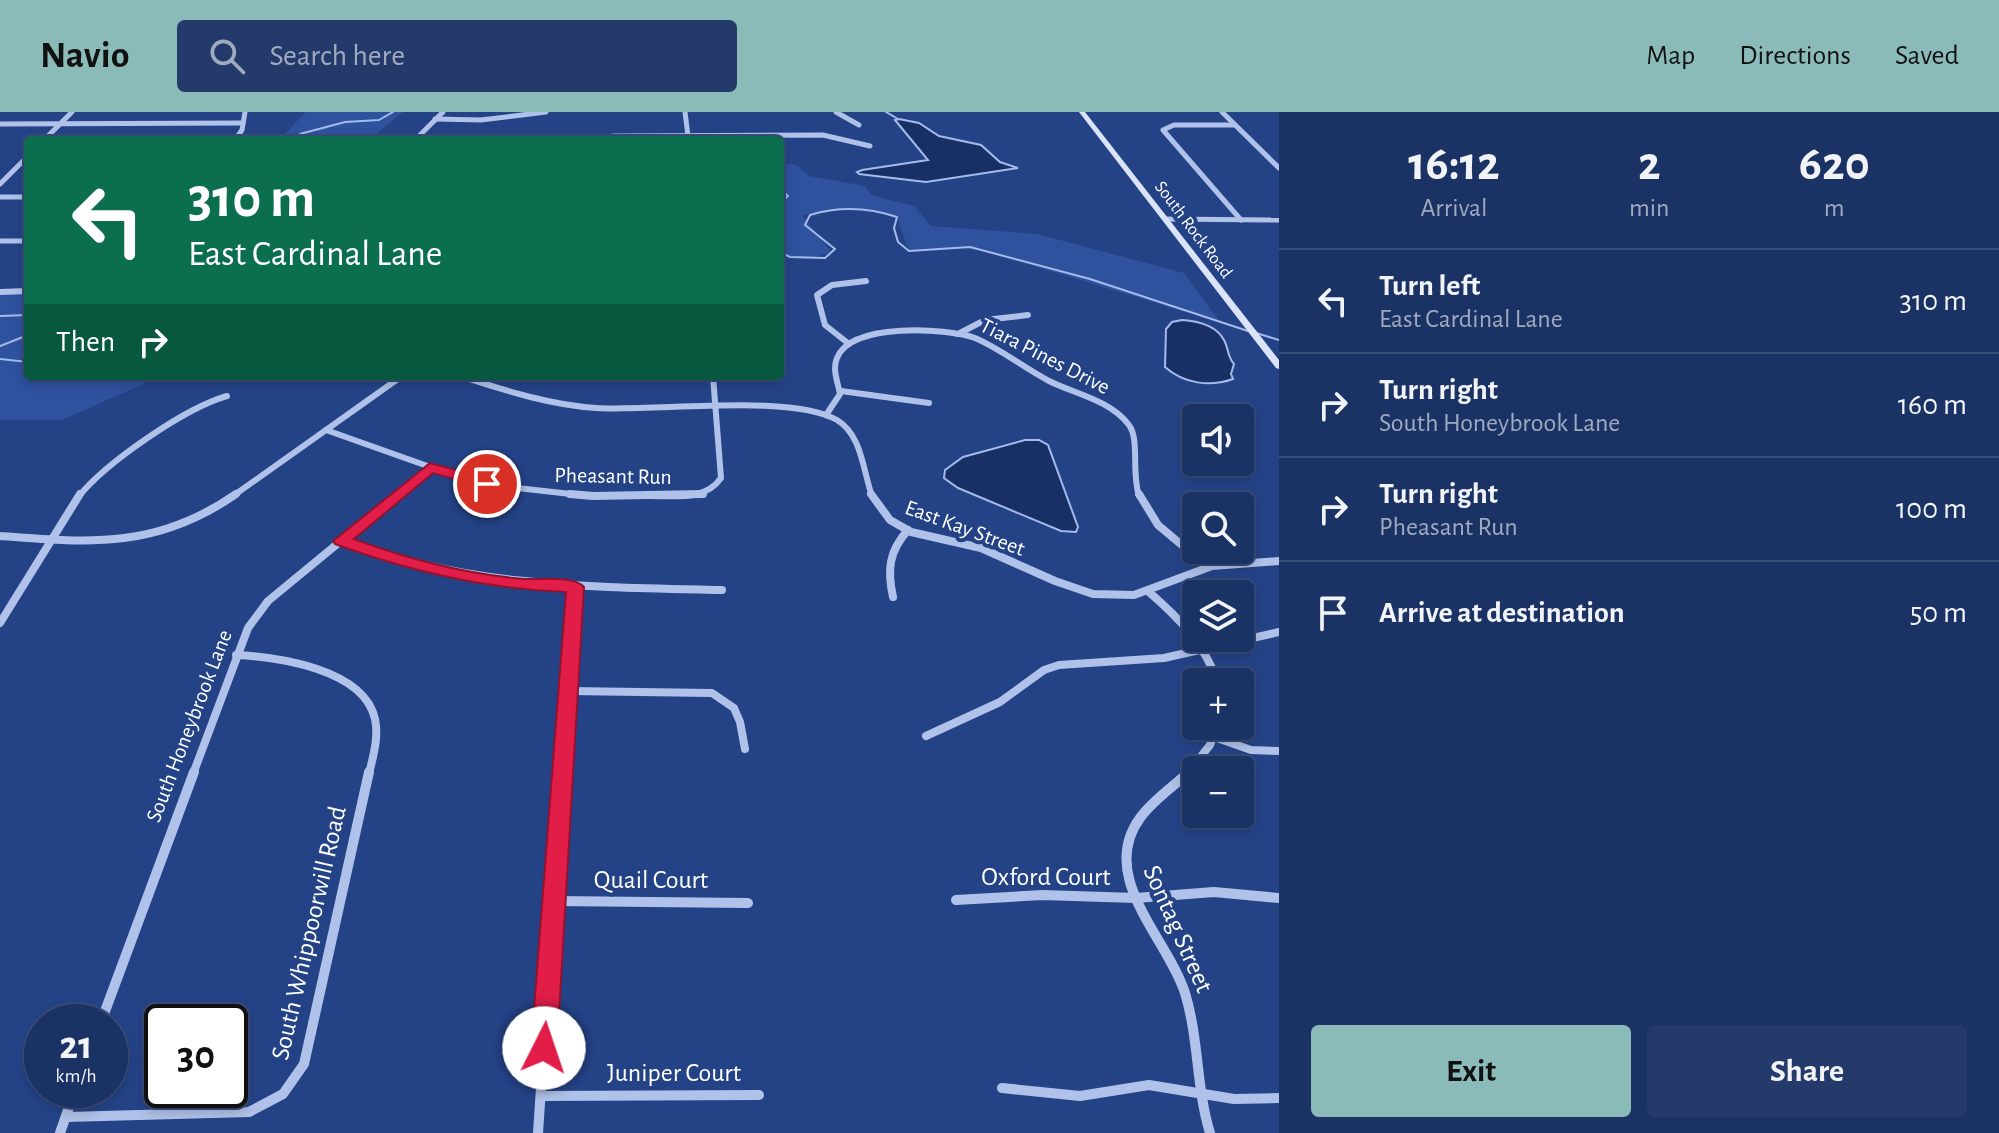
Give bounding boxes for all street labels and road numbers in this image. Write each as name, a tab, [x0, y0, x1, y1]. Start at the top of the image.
street label: South Rock Road	[1151, 178, 1235, 282]
street label: Tiara Pines Drive	[977, 314, 1113, 398]
street label: Pheasant Run	[554, 464, 672, 488]
street label: East Kay Street	[902, 496, 1028, 560]
street label: South Honeybrook Lane	[142, 627, 236, 825]
street label: South Whippoorwill Road	[267, 804, 351, 1062]
street label: Sontag Street	[1138, 862, 1218, 996]
street label: Oxford Court	[981, 864, 1111, 890]
street label: Quail Court	[594, 867, 708, 893]
street label: Juniper Court	[607, 1060, 741, 1086]

